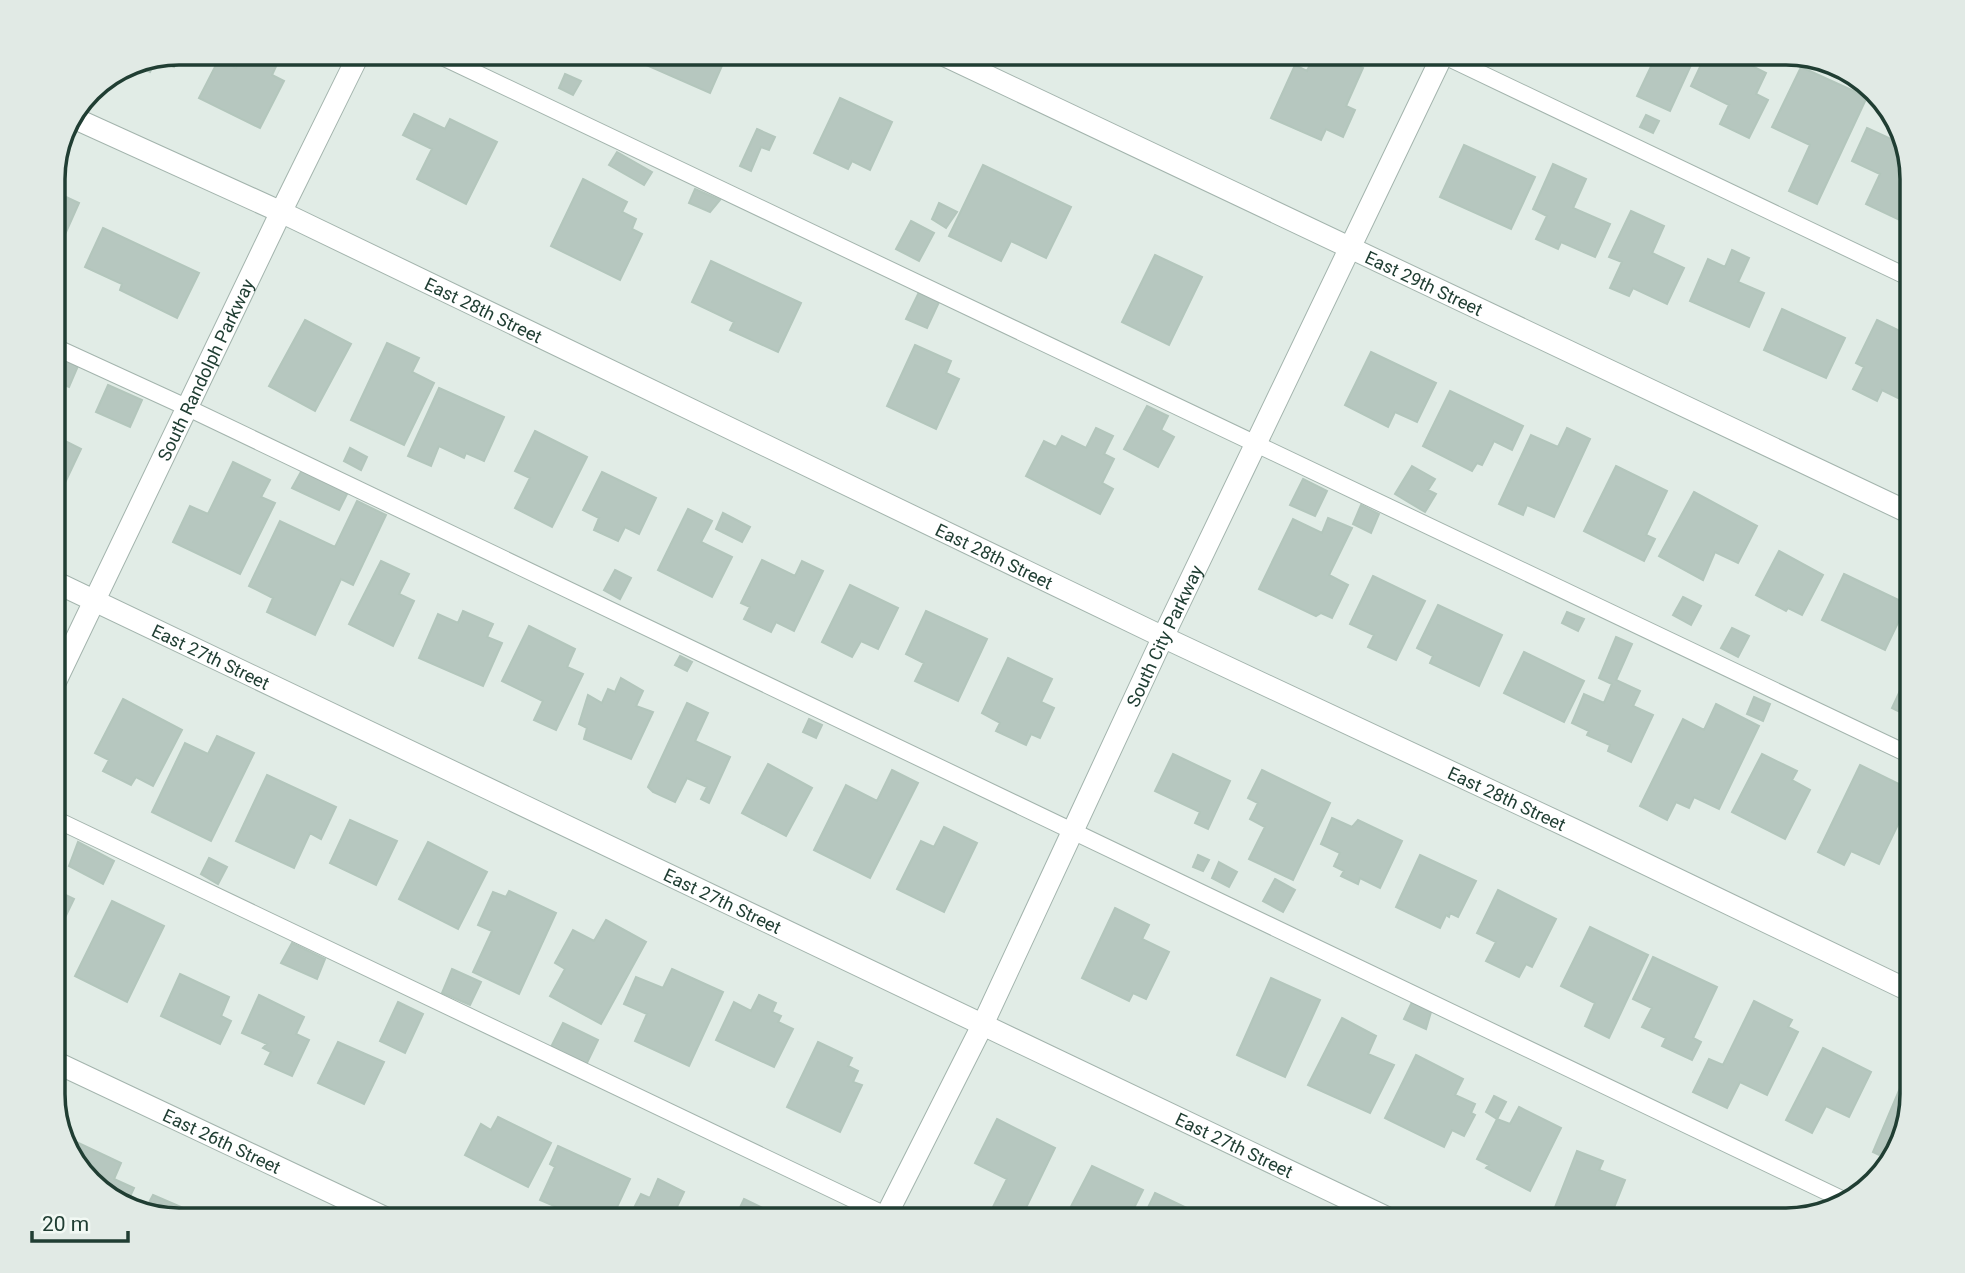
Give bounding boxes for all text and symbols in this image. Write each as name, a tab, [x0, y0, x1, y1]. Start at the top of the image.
street label: East 29th Street	[1362, 246, 1486, 320]
street label: East 28th Street	[422, 272, 546, 347]
street label: South Randolph Parkway	[153, 275, 258, 464]
street label: East 28th Street	[932, 519, 1057, 593]
street label: South City Parkway	[1122, 561, 1207, 710]
street label: East 27th Street	[149, 619, 273, 693]
street label: East 28th Street	[1445, 762, 1569, 835]
street label: East 27th Street	[660, 864, 785, 938]
street label: East 26th Street	[160, 1104, 284, 1178]
street label: East 27th Street	[1172, 1108, 1297, 1182]
scale bar	[32, 1200, 128, 1244]
text: 20 m	[42, 1212, 89, 1236]

